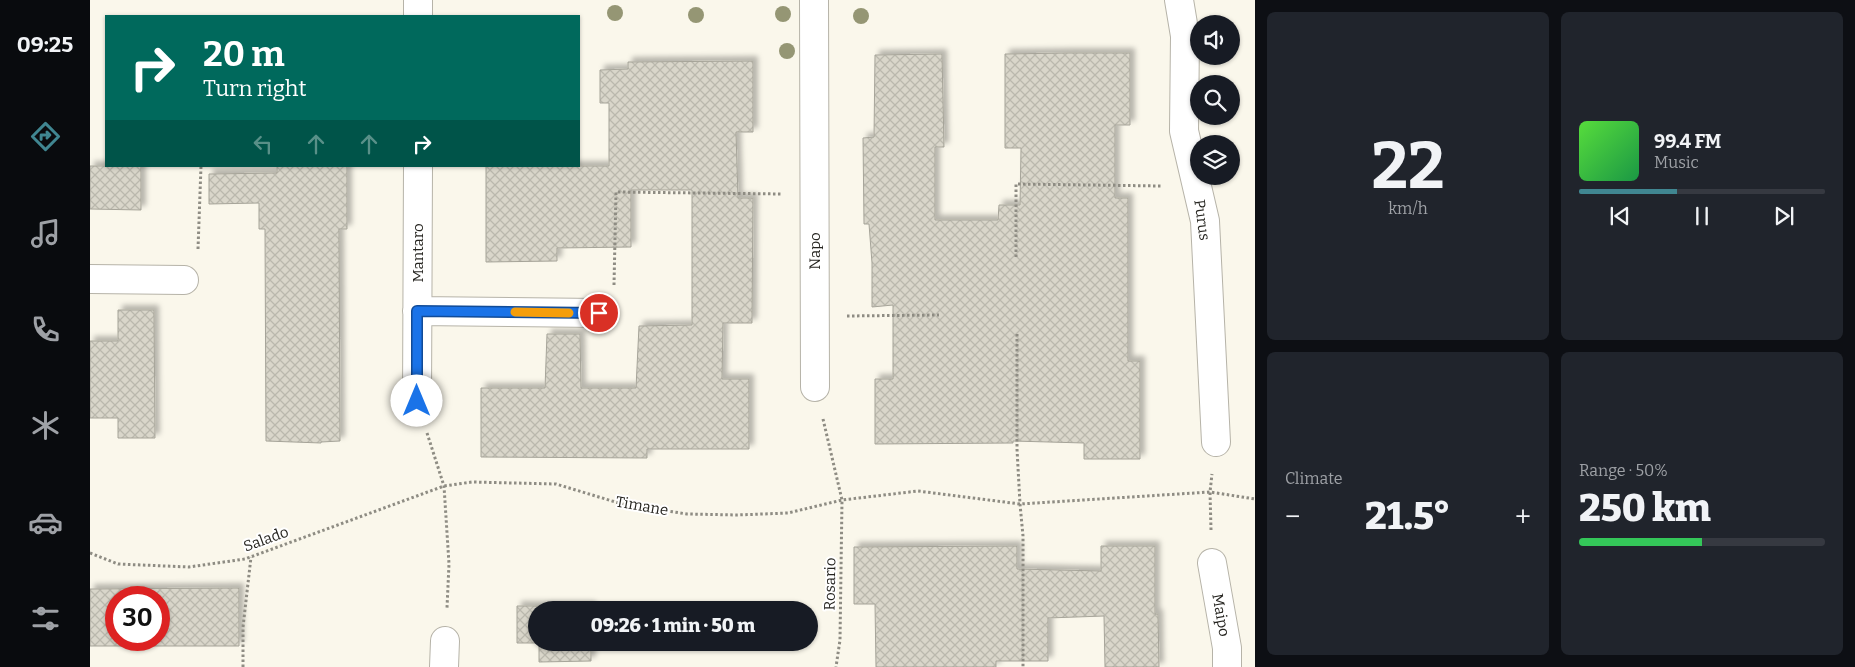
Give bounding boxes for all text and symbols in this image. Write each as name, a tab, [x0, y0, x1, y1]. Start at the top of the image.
map controls	[1190, 15, 1240, 185]
button: sound	[1190, 15, 1240, 65]
text: 09:25	[17, 31, 73, 58]
text: 20 m	[203, 33, 285, 75]
icon: right	[120, 35, 185, 100]
text: Turn right	[203, 75, 306, 102]
button: search	[1190, 75, 1240, 125]
icon: directions	[28, 119, 63, 154]
text: 22	[1371, 127, 1445, 205]
icon: left	[249, 130, 277, 158]
icon: ahead	[302, 130, 330, 158]
icon: ahead	[355, 130, 383, 158]
icon: right	[408, 130, 436, 158]
text: 99.4 FM	[1654, 130, 1721, 153]
button: layers	[1190, 135, 1240, 185]
text: Music	[1654, 153, 1699, 172]
street label: Purus	[1190, 198, 1214, 242]
text: km/h	[1388, 199, 1428, 218]
icon: previous	[1606, 202, 1634, 230]
icon: pause	[1688, 202, 1716, 230]
icon: next	[1770, 202, 1798, 230]
icon: music	[28, 216, 63, 251]
street label: Mantaro	[409, 223, 427, 283]
street label: Napo	[806, 232, 824, 270]
pin	[578, 292, 620, 334]
icon: arrive	[585, 299, 613, 327]
icon: phone	[28, 312, 63, 347]
position arrow	[390, 374, 442, 426]
icon: climate	[28, 408, 63, 443]
text: Range · 50%	[1579, 461, 1668, 480]
text: Climate	[1285, 469, 1343, 488]
text: 250 km	[1579, 485, 1711, 531]
street label: Timane	[614, 493, 670, 519]
text: 21.5°	[1365, 493, 1451, 539]
text: −	[1285, 500, 1300, 533]
text: +	[1515, 500, 1531, 533]
icon: car	[28, 505, 63, 540]
street label: Salado	[241, 523, 291, 555]
street label: Rosario	[821, 557, 839, 611]
speed limit sign: 30	[105, 586, 170, 651]
street label: Maipo	[1208, 592, 1234, 638]
icon: filters	[28, 601, 63, 636]
text: 09:26 · 1 min · 50 m	[591, 614, 755, 637]

